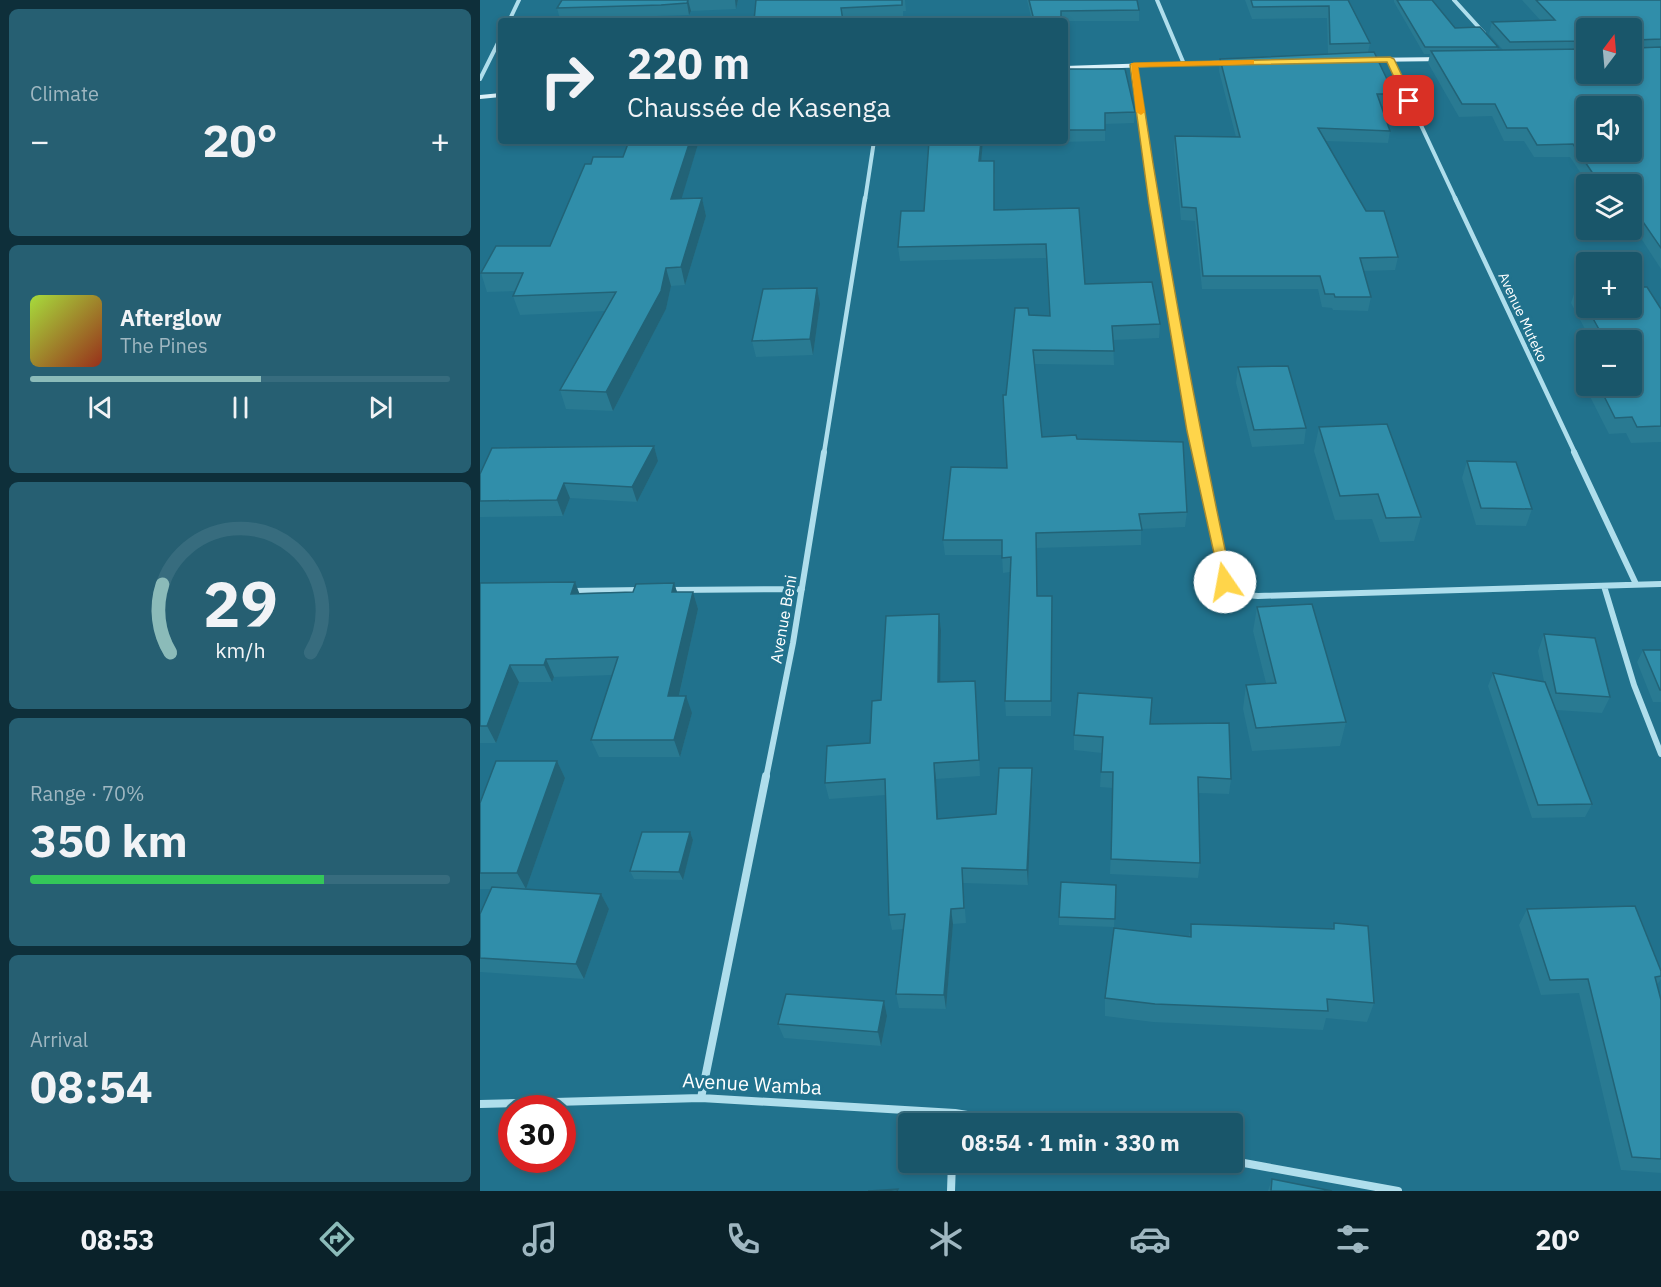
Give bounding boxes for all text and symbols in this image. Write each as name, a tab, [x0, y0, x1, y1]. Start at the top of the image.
north arrow	[1576, 18, 1642, 84]
map controls	[1576, 18, 1642, 396]
text: 220 m	[627, 36, 750, 91]
icon: right	[528, 42, 606, 120]
pin	[1383, 75, 1434, 126]
text: Climate	[30, 80, 99, 107]
icon: arrive	[1392, 84, 1425, 117]
text: Chaussée de Kasenga	[627, 89, 891, 124]
button: sound	[1576, 96, 1642, 162]
text: 20°	[202, 111, 278, 169]
text: −	[30, 119, 50, 162]
text: +	[430, 119, 450, 162]
button: layers	[1576, 174, 1642, 240]
button: +	[1576, 252, 1642, 318]
street label: Avenue Muteko	[1494, 269, 1552, 365]
text: Afterglow	[120, 303, 222, 332]
button: −	[1576, 330, 1642, 396]
text: The Pines	[120, 332, 208, 359]
icon: previous	[84, 391, 117, 424]
icon: pause	[224, 391, 257, 424]
icon: next	[364, 391, 397, 424]
position arrow	[1193, 550, 1257, 614]
text: 29	[203, 563, 277, 644]
street label: Avenue Beni	[765, 573, 801, 665]
text: km/h	[215, 636, 265, 664]
text: Range · 70%	[30, 780, 145, 807]
text: 350 km	[30, 811, 188, 869]
text: Arrival	[30, 1026, 88, 1053]
text: 08:54	[30, 1057, 153, 1115]
street label: Avenue Wamba	[682, 1066, 823, 1101]
speed limit sign: 30	[498, 1095, 576, 1173]
text: 08:54 · 1 min · 330 m	[961, 1128, 1180, 1157]
icon: directions	[316, 1218, 358, 1260]
icon: music	[519, 1218, 561, 1260]
icon: phone	[722, 1218, 764, 1260]
icon: climate	[925, 1218, 967, 1260]
icon: car	[1129, 1218, 1171, 1260]
icon: filters	[1332, 1218, 1374, 1260]
text: 08:53	[81, 1222, 154, 1257]
text: 20°	[1535, 1222, 1580, 1257]

